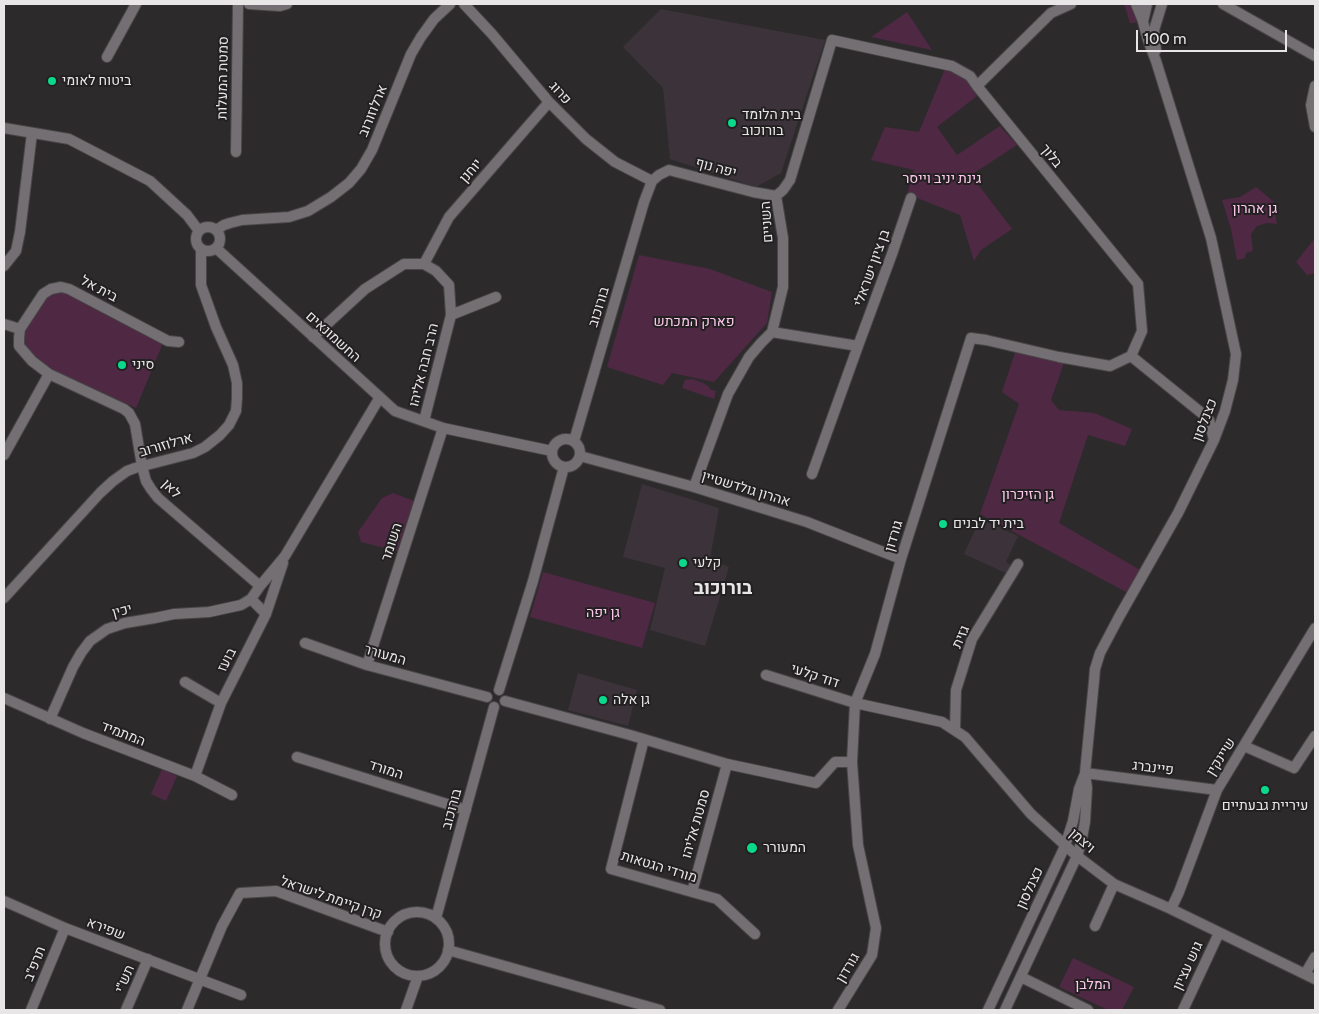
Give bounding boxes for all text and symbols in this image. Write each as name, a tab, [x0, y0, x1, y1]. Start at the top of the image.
scale bar	[1139, 20, 1290, 52]
text: 100 m	[1144, 30, 1186, 48]
street label: סמטת המעלות	[214, 36, 232, 120]
place label: ביטוח לאומי	[62, 73, 131, 89]
marker: ביטוח לאומי	[46, 75, 58, 87]
street label: פרוג	[545, 78, 575, 108]
street label: ארלוזורוב	[355, 83, 391, 139]
place label: בית הלומד בורוכוב	[742, 107, 801, 140]
marker: בית הלומד בורוכוב	[726, 117, 738, 129]
street label: בלוך	[1036, 141, 1066, 171]
street label: יפה נוף	[694, 154, 738, 182]
street label: יוחנן	[456, 156, 486, 186]
park label: גינת יניב וייסר	[902, 171, 982, 187]
street label: השניים	[757, 201, 777, 243]
park label: גן אהרון	[1233, 201, 1277, 217]
street label: בן ציון ישראלי	[850, 227, 894, 309]
street label: בית אל	[78, 272, 120, 306]
street label: בורוכוב	[585, 285, 613, 329]
street label: החשמונאים	[302, 308, 364, 366]
park label: פארק המכתש	[654, 314, 734, 330]
street label: הרב חבה אליהו	[405, 321, 443, 409]
place label: סיני	[132, 357, 154, 373]
marker: סיני	[116, 359, 128, 371]
street label: כצנלסון	[1189, 396, 1221, 444]
street label: ארלוזורוב	[137, 429, 195, 461]
street label: אהרון גולדשטיין	[700, 468, 792, 510]
street label: לאן	[158, 476, 184, 502]
park label: גן הזיכרון	[1002, 487, 1054, 503]
place label: בית יד לבנים	[953, 516, 1024, 532]
street label: גורדון	[881, 518, 907, 554]
marker: בית יד לבנים	[937, 518, 949, 530]
street label: השומר	[378, 521, 406, 563]
place label: קלעי	[693, 555, 721, 571]
marker: קלעי	[677, 557, 689, 569]
district label: בורוכוב	[694, 577, 752, 599]
street label: יכין	[110, 600, 134, 622]
park label: גן יפה	[586, 605, 620, 621]
street label: גזית	[949, 623, 973, 651]
street label: המעורר	[362, 641, 408, 669]
street label: בועז	[214, 645, 240, 675]
street label: דוד קלעי	[789, 660, 841, 692]
place label: גן אלה	[613, 692, 650, 708]
marker: גן אלה	[597, 694, 609, 706]
street label: המתמיד	[98, 718, 148, 750]
street label: שיינקין	[1203, 735, 1239, 779]
street label: המורד	[367, 757, 405, 783]
street label: פיינברג	[1131, 757, 1175, 779]
marker: עיריית גבעתיים	[1259, 784, 1271, 796]
street label: בורוכוב	[439, 787, 465, 831]
street label: סמטת אליהו	[678, 788, 714, 860]
place label: עיריית גבעתיים	[1222, 798, 1308, 814]
street label: ויצמן	[1066, 825, 1098, 857]
place label: המעורר	[763, 840, 806, 856]
marker: המעורר	[745, 841, 759, 855]
street label: מורדי הגטאות	[619, 847, 699, 887]
street label: כצנלסון	[1013, 864, 1047, 912]
street label: קרן קיימת לישראל	[278, 873, 384, 923]
street label: שפירא	[84, 914, 128, 944]
street label: גוש עציון	[1169, 939, 1207, 993]
street label: תרפ"ב	[20, 944, 50, 984]
street label: גורדון	[833, 950, 863, 986]
street label: תש"י	[112, 963, 138, 995]
park label: המלבן	[1075, 977, 1111, 993]

